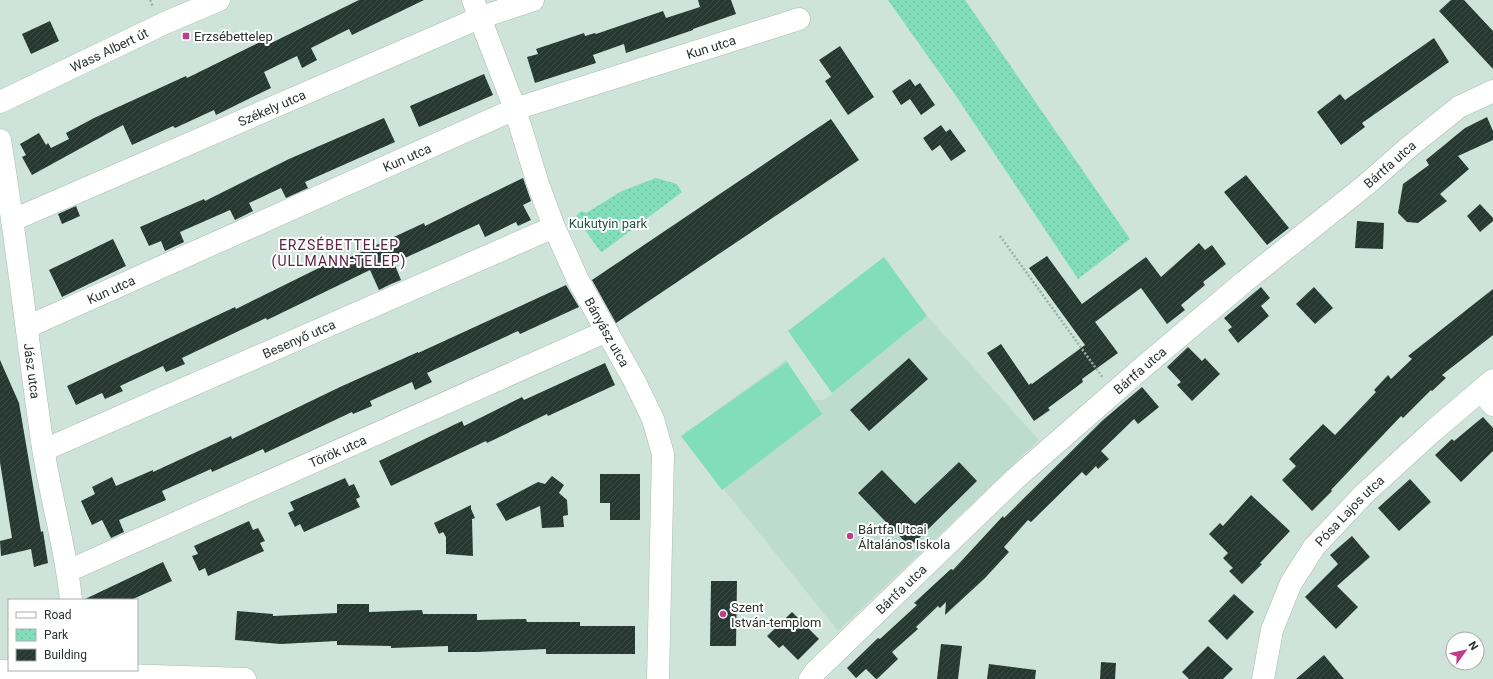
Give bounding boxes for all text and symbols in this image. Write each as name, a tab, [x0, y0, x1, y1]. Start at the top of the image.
street label: Wass Albert út	[68, 25, 151, 75]
place label: Erzsébettelep	[194, 29, 273, 44]
marker: Erzsébettelep	[181, 31, 191, 41]
street label: Kun utca	[685, 33, 738, 62]
street label: Székely utca	[236, 87, 308, 130]
street label: Bártfa utca	[1361, 138, 1419, 191]
street label: Kun utca	[381, 141, 433, 175]
park label: Kukutyin park	[569, 216, 648, 231]
district label: ERZSÉBETTELEP (ULLMANN-TELEP)	[272, 236, 406, 270]
street label: Kun utca	[85, 273, 138, 307]
street label: Bányász utca	[581, 295, 632, 370]
street label: Besenyő utca	[260, 317, 338, 362]
street label: Jász utca	[21, 342, 43, 400]
street label: Bártfa utca	[1111, 344, 1169, 397]
street label: Török utca	[307, 432, 369, 471]
street label: Pósa Lajos utca	[1312, 473, 1387, 549]
place label: Bártfa Utcai Általános Iskola	[858, 522, 950, 552]
marker: Bártfa Utcai Általános Iskola	[845, 531, 855, 541]
street label: Bártfa utca	[873, 562, 930, 617]
legend	[8, 599, 138, 671]
place label: Szent István-templom	[731, 600, 821, 630]
text: Road	[44, 608, 72, 622]
marker: Szent István-templom	[718, 609, 728, 619]
text: Park	[44, 628, 69, 642]
north arrow	[1445, 631, 1485, 671]
text: N	[1465, 639, 1481, 653]
text: Building	[44, 648, 87, 662]

